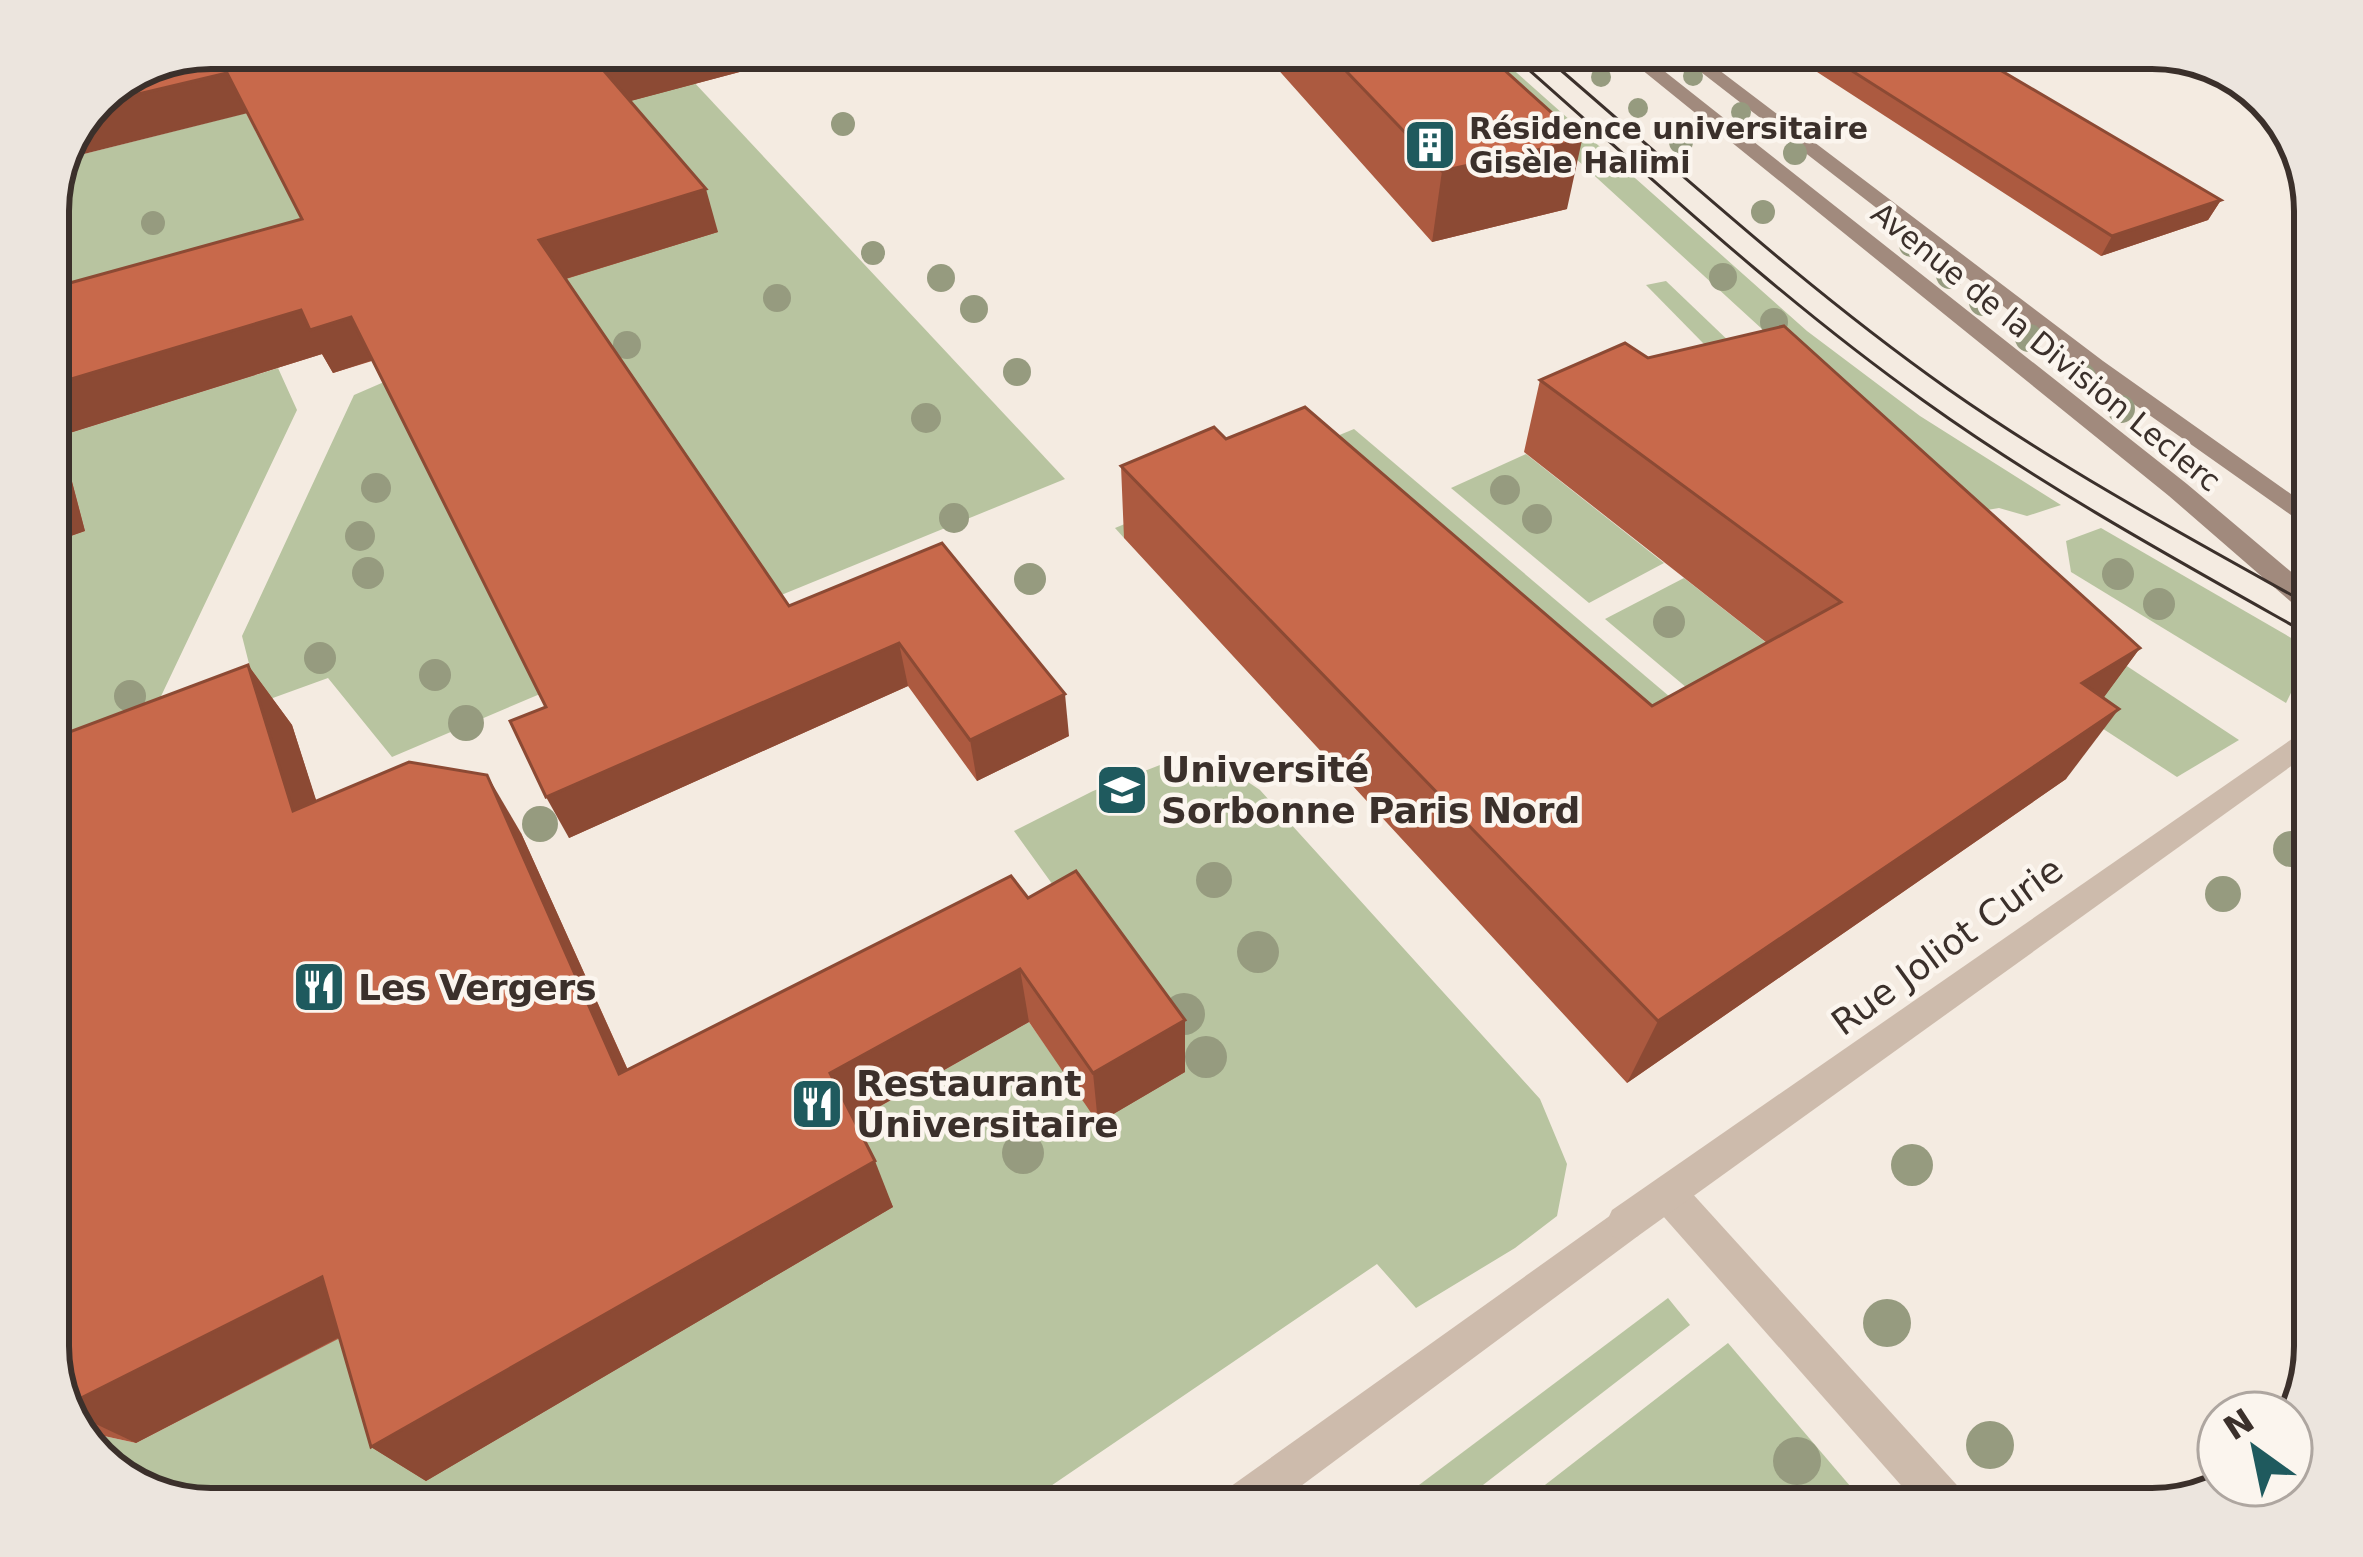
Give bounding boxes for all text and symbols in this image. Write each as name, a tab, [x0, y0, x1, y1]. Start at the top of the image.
place label: Résidence universitaire Gisèle Halimi	[1469, 111, 1868, 180]
building icon: Résidence universitaire Gisèle Halimi	[1402, 117, 1458, 173]
street label: Avenue de la Division Leclerc	[1864, 195, 2228, 499]
place label: Université Sorbonne Paris Nord	[1161, 749, 1580, 831]
school or university icon: Université Sorbonne Paris Nord	[1094, 762, 1150, 818]
street label: Rue Joliot Curie	[1824, 849, 2070, 1043]
restaurant icon: Les Vergers	[291, 959, 347, 1015]
place label: Les Vergers	[358, 967, 597, 1008]
place label: Restaurant Universitaire	[856, 1063, 1119, 1145]
restaurant icon: Restaurant Universitaire	[789, 1076, 845, 1132]
north arrow	[2195, 1389, 2315, 1509]
text: N	[2217, 1400, 2261, 1448]

